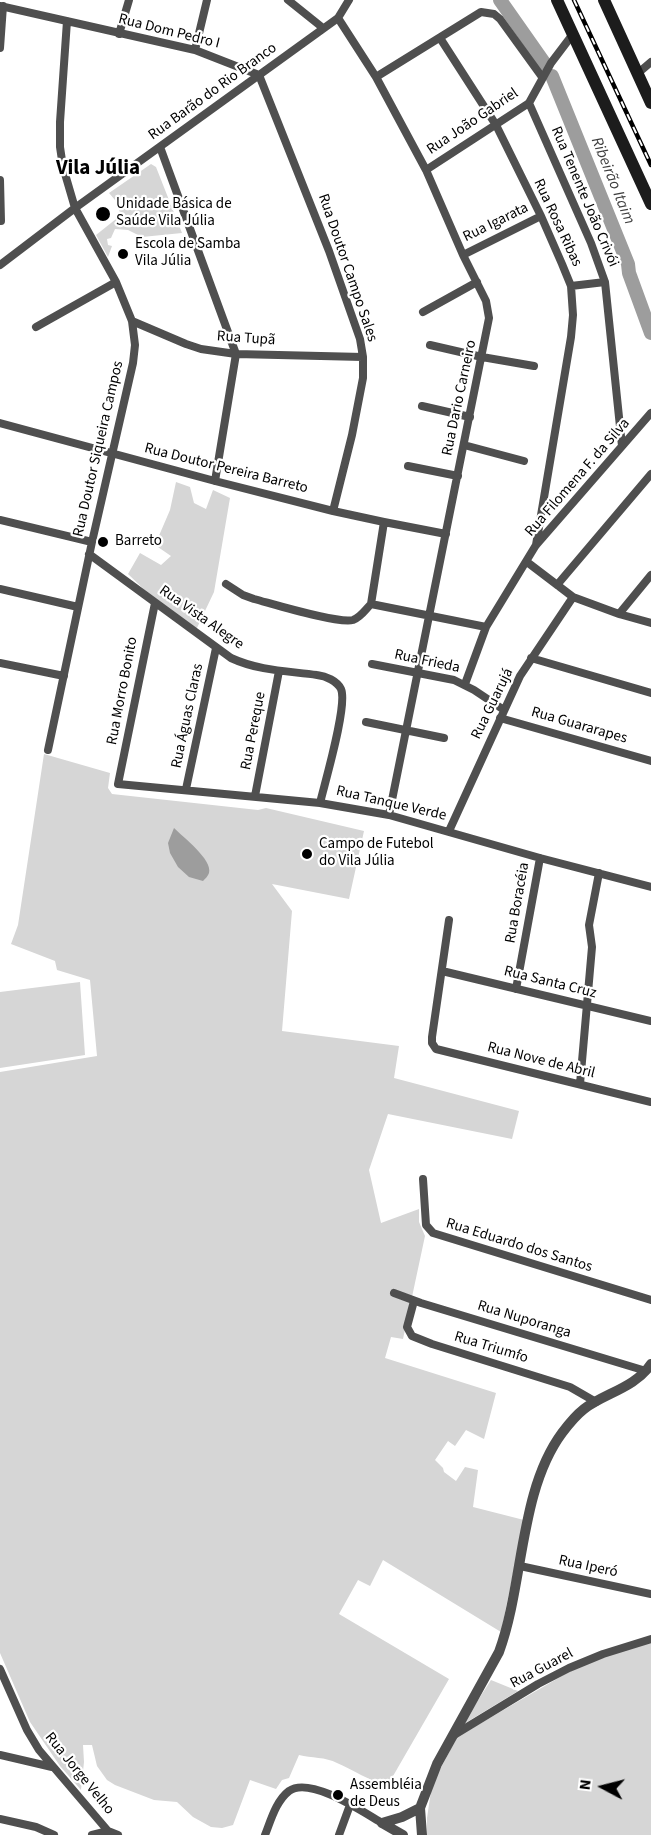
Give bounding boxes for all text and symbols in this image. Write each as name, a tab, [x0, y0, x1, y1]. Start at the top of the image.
street label: Rua Dom Pedro I	[116, 11, 222, 53]
street label: Rua Barão do Rio Branco	[145, 39, 281, 145]
street label: Rua João Gabriel	[424, 85, 522, 159]
street label: Rua Tenente João Crivói	[546, 124, 622, 270]
water label: Ribeirão Itaim	[586, 135, 638, 227]
district label: Vila Júlia	[56, 156, 140, 182]
street label: Rua Rosa Ribas	[529, 176, 585, 270]
street label: Rua Doutor Campo Sales	[313, 192, 381, 344]
place label: Unidade Básica de Saúde Vila Júlia	[116, 196, 232, 231]
street label: Rua Igarata	[460, 199, 532, 247]
marker: Unidade Básica de Saúde Vila Júlia	[94, 205, 112, 223]
place label: Escola de Samba Vila Júlia	[135, 236, 241, 271]
marker: Escola de Samba Vila Júlia	[116, 247, 130, 261]
street label: Rua Tupã	[216, 328, 276, 350]
street label: Rua Dario Carneiro	[439, 338, 481, 458]
street label: Rua Doutor Siqueira Campos	[70, 359, 128, 539]
street label: Rua Filomena F. da Silva	[522, 415, 634, 541]
street label: Rua Doutor Pereira Barreto	[142, 440, 310, 498]
place label: Barreto	[115, 533, 162, 551]
marker: Barreto	[96, 535, 110, 549]
street label: Rua Vista Alegre	[155, 582, 247, 654]
street label: Rua Morro Bonito	[104, 636, 142, 746]
street label: Rua Frieda	[393, 646, 461, 678]
street label: Rua Águas Claras	[168, 662, 208, 770]
street label: Rua Guarujá	[468, 666, 518, 742]
street label: Rua Pereque	[238, 690, 270, 772]
street label: Rua Guararapes	[529, 704, 629, 748]
street label: Rua Tanque Verde	[334, 783, 448, 825]
place label: Campo de Futebol do Vila Júlia	[319, 836, 434, 871]
marker: Campo de Futebol do Vila Júlia	[300, 847, 314, 861]
street label: Rua Boracéia	[502, 861, 534, 945]
street label: Rua Santa Cruz	[502, 963, 598, 1003]
street label: Rua Nove de Abril	[485, 1039, 597, 1083]
street label: Rua Eduardo dos Santos	[444, 1215, 594, 1277]
street label: Rua Nuporanga	[475, 1297, 573, 1343]
street label: Rua Triumfo	[452, 1328, 530, 1368]
street label: Rua Iperó	[557, 1552, 619, 1582]
street label: Rua Guarel	[508, 1645, 576, 1693]
street label: Rua Jorge Velho	[40, 1729, 118, 1819]
north arrow	[573, 1757, 633, 1817]
place label: Assembléia de Deus	[350, 1777, 422, 1812]
text: N	[574, 1778, 597, 1791]
marker: Assembléia de Deus	[331, 1788, 345, 1802]

